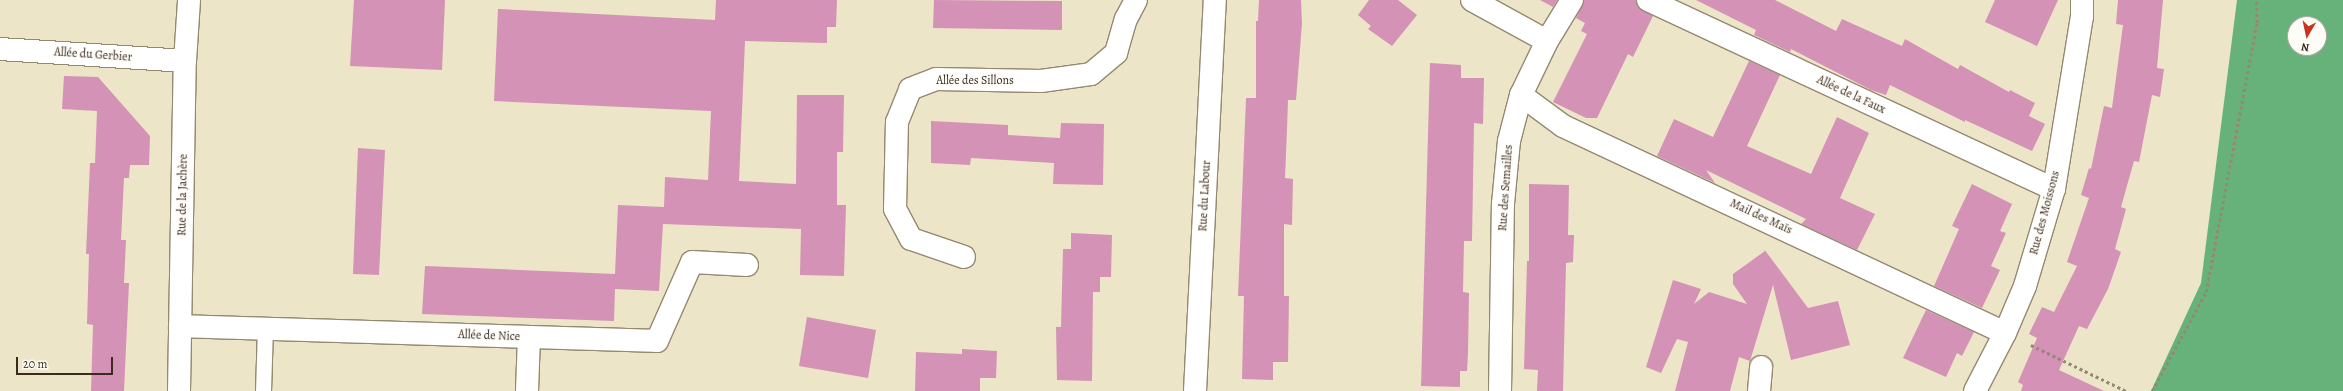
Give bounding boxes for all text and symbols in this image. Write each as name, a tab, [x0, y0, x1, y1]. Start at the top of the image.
north arrow	[2287, 16, 2327, 56]
text: N	[2300, 39, 2310, 55]
street label: Allée du Gerbier	[53, 45, 133, 65]
street label: Allée de la Faux	[1814, 73, 1888, 117]
street label: Allée des Sillons	[936, 74, 1014, 88]
street label: Rue des Semailles	[1496, 144, 1516, 232]
street label: Rue de la Jachère	[175, 154, 191, 236]
street label: Rue du Labour	[1196, 160, 1214, 232]
street label: Rue des Moissons	[2027, 169, 2063, 257]
street label: Mail des Maïs	[1728, 196, 1794, 238]
street label: Allée de Nice	[458, 328, 520, 344]
scale bar	[18, 349, 115, 375]
text: 20 m	[23, 356, 47, 372]

